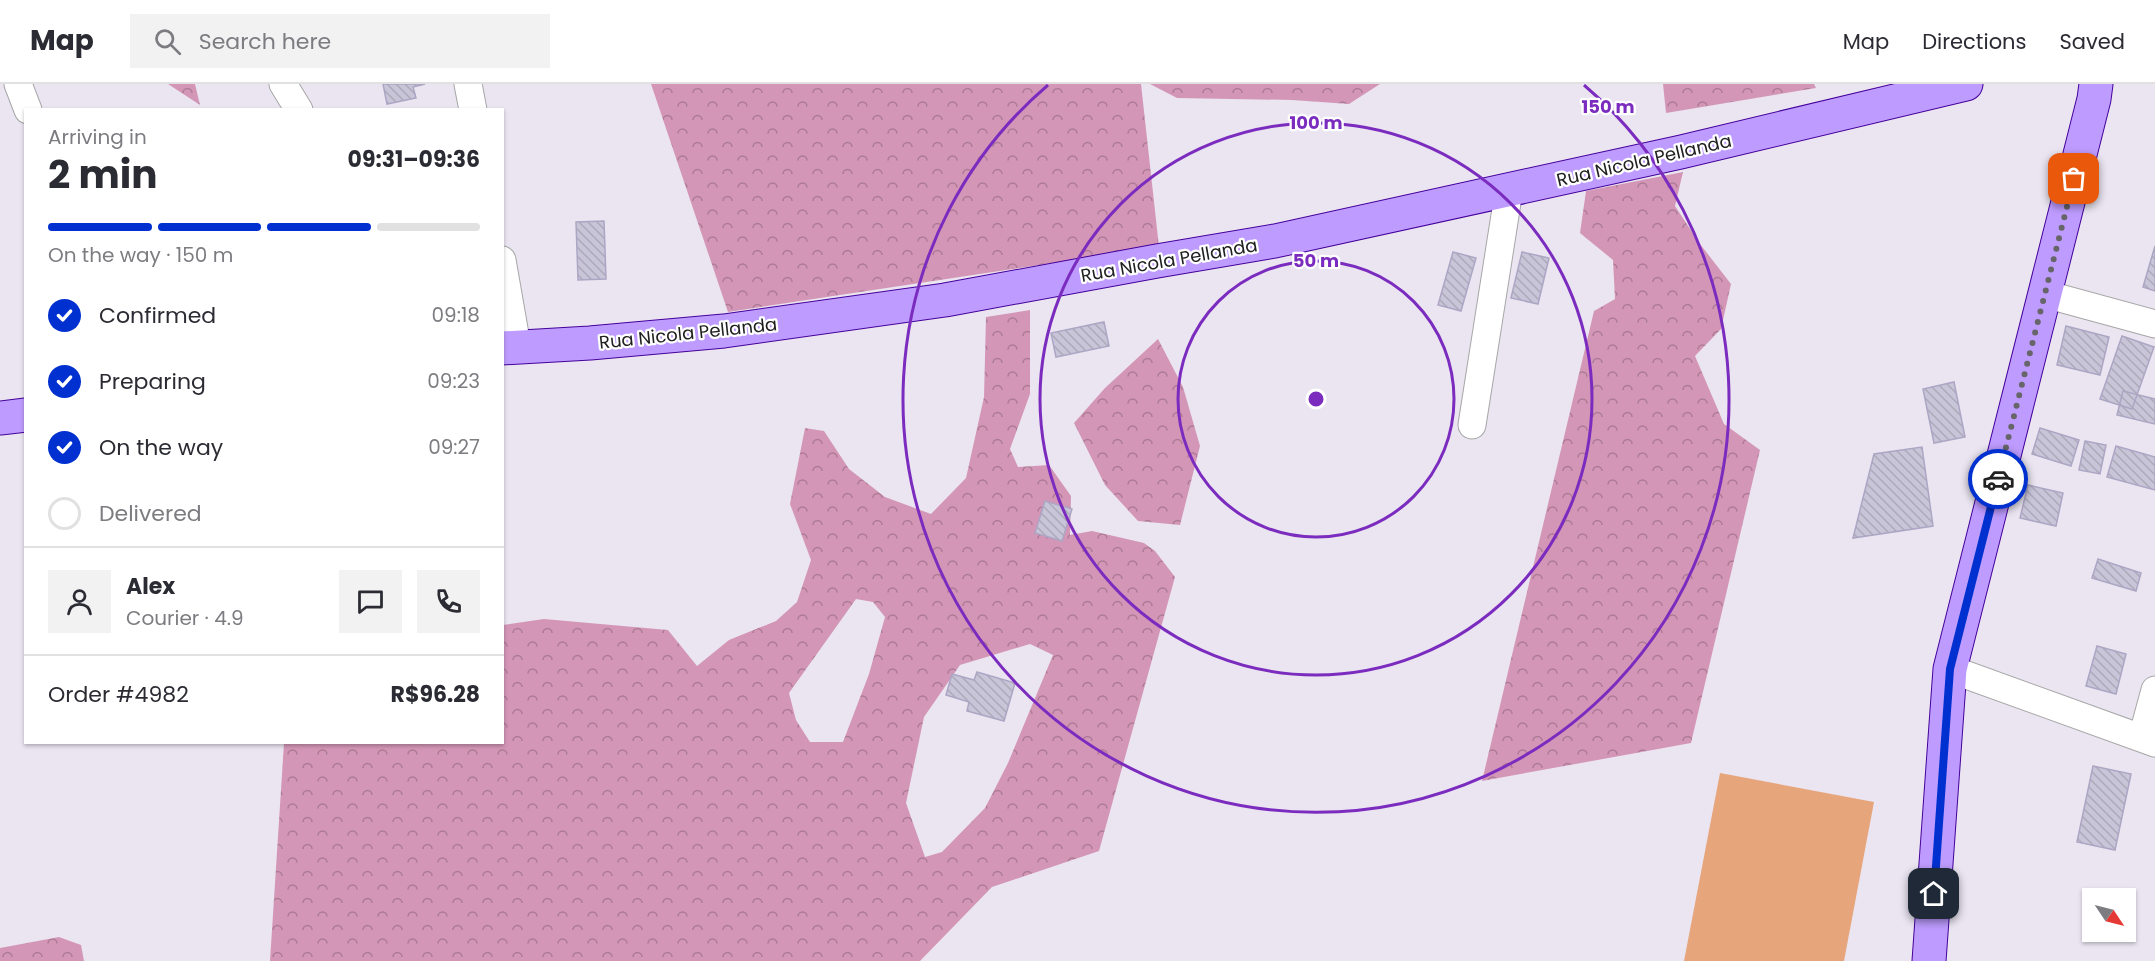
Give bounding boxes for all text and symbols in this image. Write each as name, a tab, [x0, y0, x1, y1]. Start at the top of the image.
search box	[130, 14, 550, 68]
text: Map	[30, 21, 94, 60]
icon: search	[151, 25, 184, 58]
text: Search here	[199, 26, 331, 57]
text: Map	[1843, 27, 1889, 56]
text: Directions	[1922, 27, 2026, 56]
text: Saved	[2059, 27, 2125, 56]
text: 150 m	[1581, 94, 1635, 119]
text: 100 m	[1289, 110, 1343, 135]
text: Arriving in	[48, 123, 147, 151]
street label: Rua Nicola Pellanda	[1554, 128, 1734, 192]
text: 09:31–09:36	[348, 144, 480, 175]
text: 2 min	[48, 147, 158, 202]
pin	[2048, 153, 2099, 204]
icon: bag	[2057, 162, 2090, 195]
street label: Rua Nicola Pellanda	[1079, 232, 1259, 288]
text: On the way · 150 m	[48, 241, 233, 269]
text: 50 m	[1293, 248, 1339, 273]
icon: check	[48, 299, 81, 332]
text: Confirmed	[99, 300, 216, 331]
text: 09:18	[432, 301, 480, 329]
street label: Rua Nicola Pellanda	[598, 311, 778, 355]
icon: check	[48, 365, 81, 398]
text: Preparing	[99, 366, 206, 397]
text: 09:23	[427, 367, 480, 395]
centre of rings	[1306, 389, 1326, 409]
icon: check	[48, 431, 81, 464]
text: On the way	[99, 432, 223, 463]
text: 09:27	[428, 433, 480, 461]
courier	[1968, 449, 2028, 509]
icon: car	[1982, 463, 2015, 496]
text: Delivered	[99, 498, 202, 529]
button: person	[48, 570, 111, 633]
button: chat	[339, 570, 402, 633]
button: phone	[417, 570, 480, 633]
text: Alex	[126, 571, 175, 602]
text: Courier · 4.9	[126, 604, 244, 632]
text: Order #4982	[48, 679, 189, 710]
text: R$96.28	[391, 679, 480, 710]
pin	[1908, 868, 1959, 919]
icon: home	[1917, 877, 1950, 910]
north arrow	[2082, 888, 2136, 942]
map controls	[2082, 888, 2136, 942]

